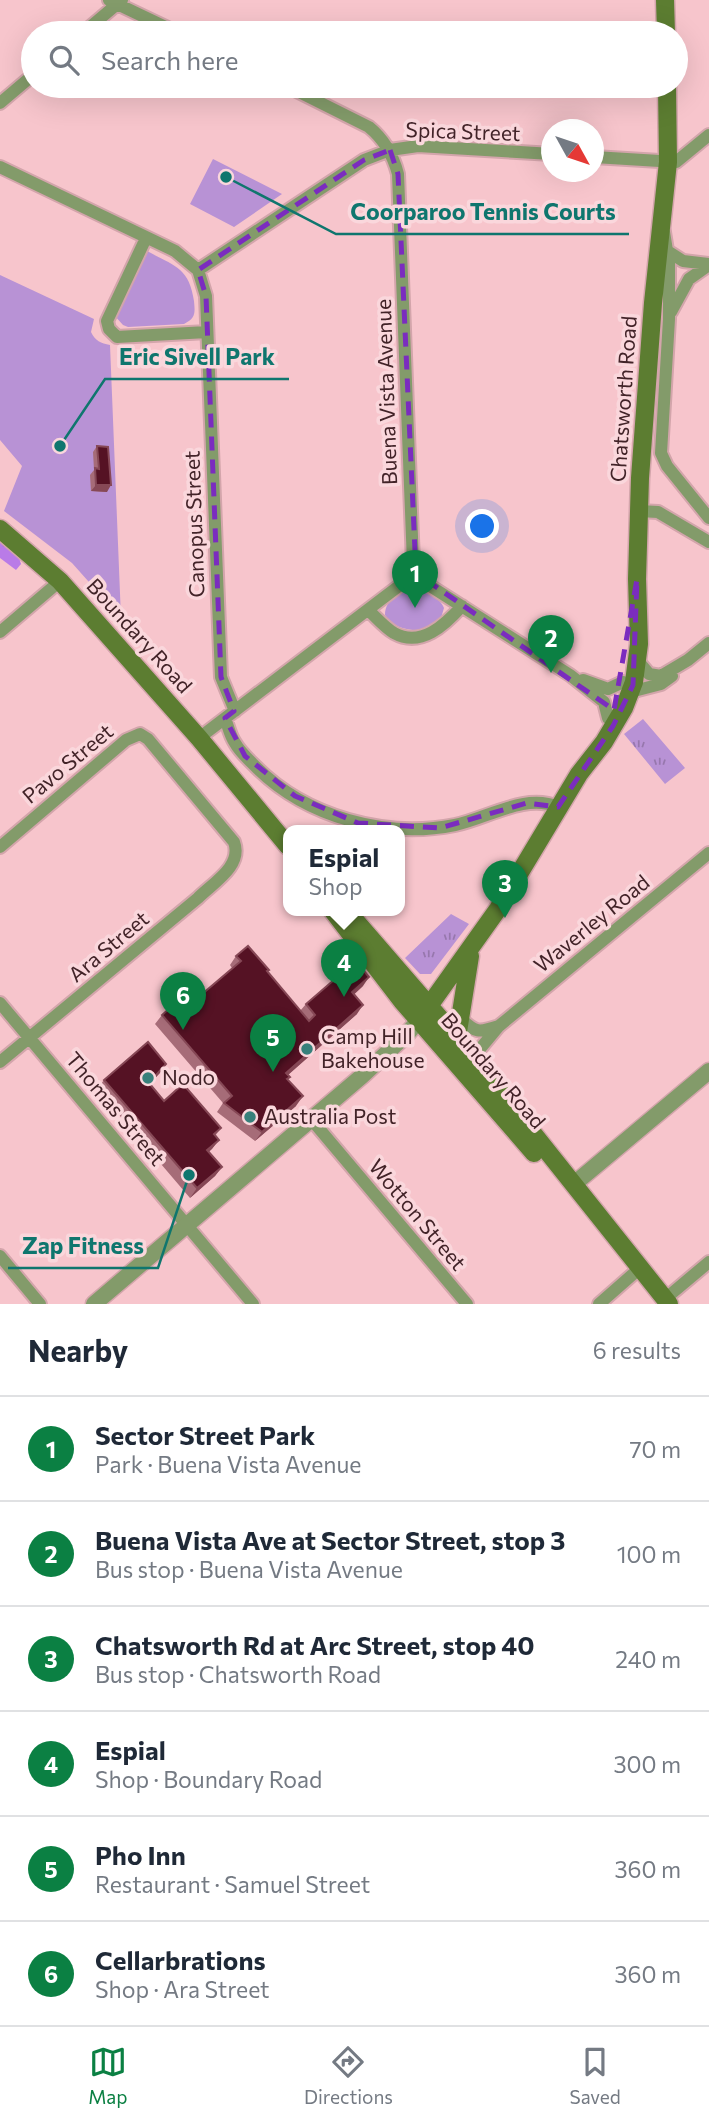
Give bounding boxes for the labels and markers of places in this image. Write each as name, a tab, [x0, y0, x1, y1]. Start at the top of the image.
callout: Coorparoo Tennis Courts	[336, 190, 629, 234]
callout: Eric Sivell Park	[105, 335, 289, 379]
pin: 1	[392, 550, 438, 608]
pin: 2	[528, 615, 574, 673]
pin: 3	[482, 860, 528, 918]
pin: 4	[321, 939, 367, 997]
pin: 6	[160, 972, 206, 1030]
pin: 5	[250, 1014, 296, 1072]
place label: Camp Hill Bakehouse	[321, 1023, 424, 1072]
marker: Camp Hill Bakehouse	[299, 1041, 315, 1057]
place label: Nodo	[162, 1064, 215, 1089]
marker: Nodo	[140, 1070, 156, 1086]
place label: Australia Post	[264, 1103, 396, 1128]
marker: Australia Post	[242, 1109, 258, 1125]
callout: Zap Fitness	[8, 1224, 158, 1268]

